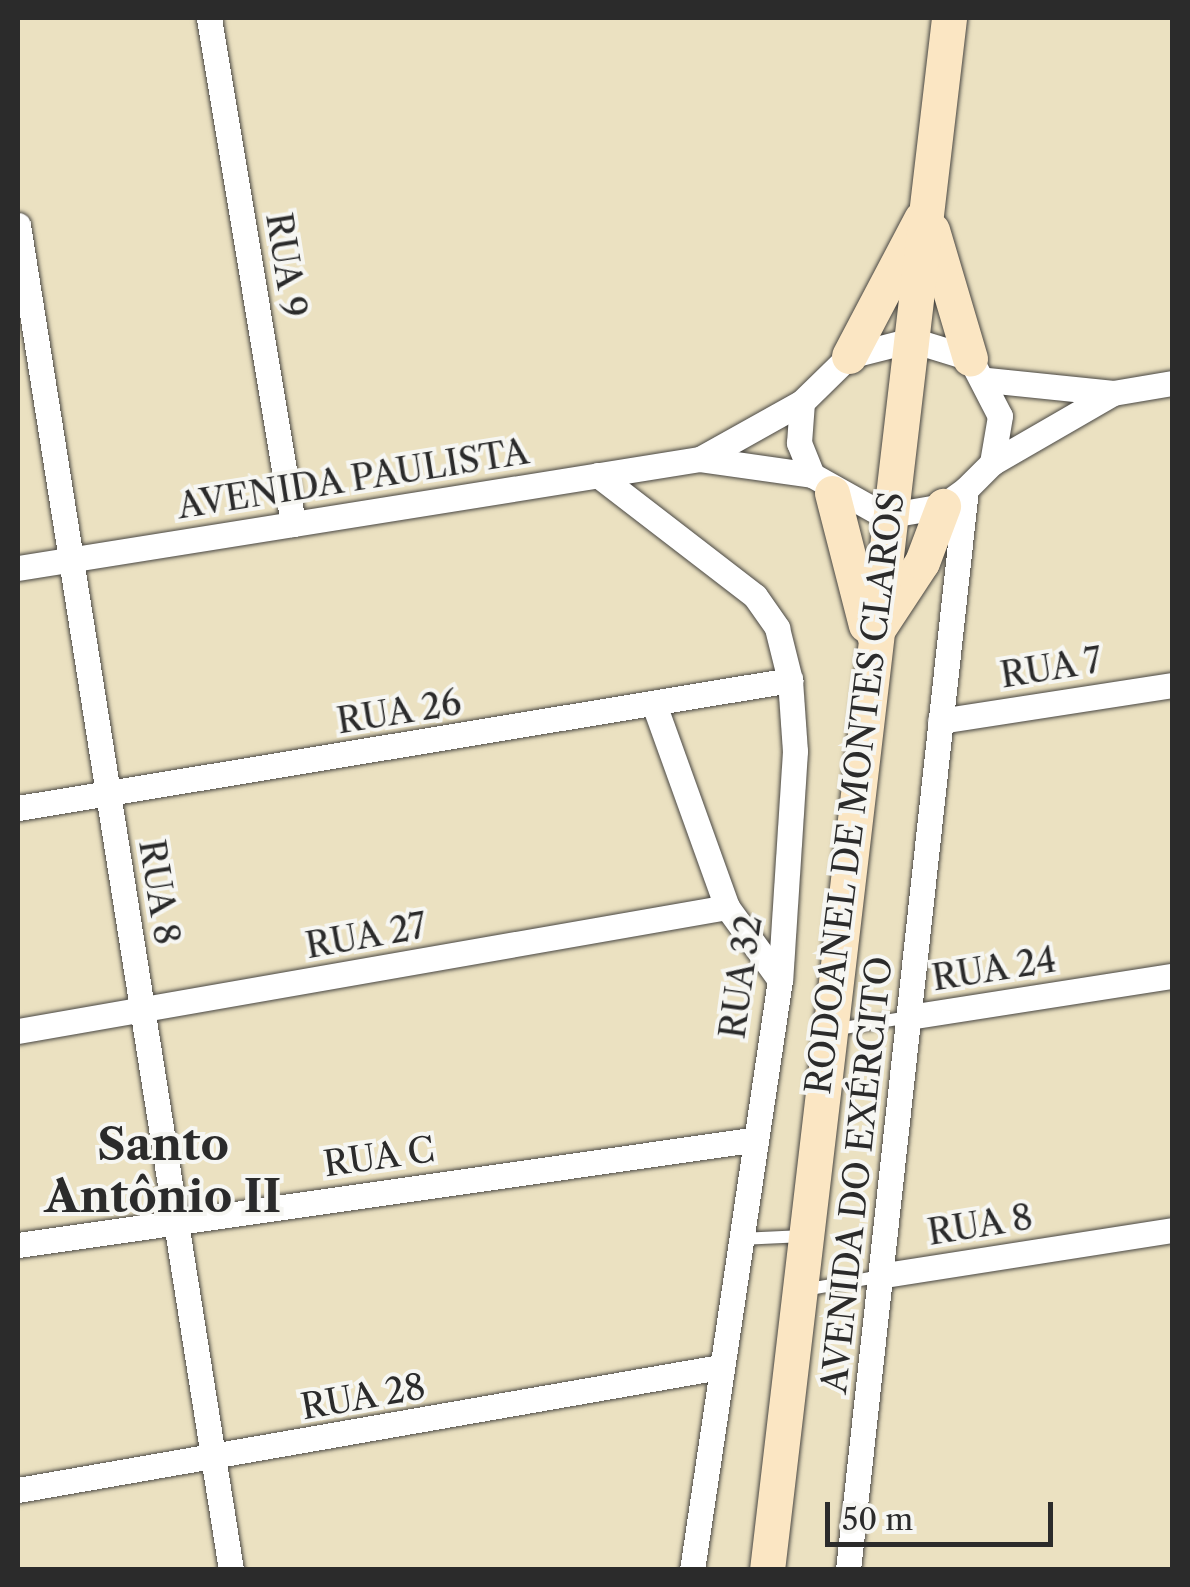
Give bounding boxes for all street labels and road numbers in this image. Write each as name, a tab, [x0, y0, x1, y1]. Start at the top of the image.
street label: RUA 9	[257, 209, 315, 321]
street label: AVENIDA PAULISTA	[174, 430, 532, 528]
street label: RODOANEL DE MONTES CLAROS	[797, 489, 913, 1097]
street label: RUA 7	[997, 639, 1105, 697]
street label: RUA 26	[333, 681, 465, 743]
street label: RUA 8	[130, 836, 188, 948]
street label: RUA 27	[301, 905, 431, 967]
street label: RUA 32	[711, 912, 771, 1042]
street label: RUA 24	[928, 938, 1060, 1000]
street label: AVENIDA DO EXÉRCITO	[813, 954, 901, 1396]
street label: RUA C	[320, 1128, 438, 1186]
street label: RUA 8	[924, 1196, 1036, 1254]
street label: RUA 28	[297, 1365, 429, 1429]

